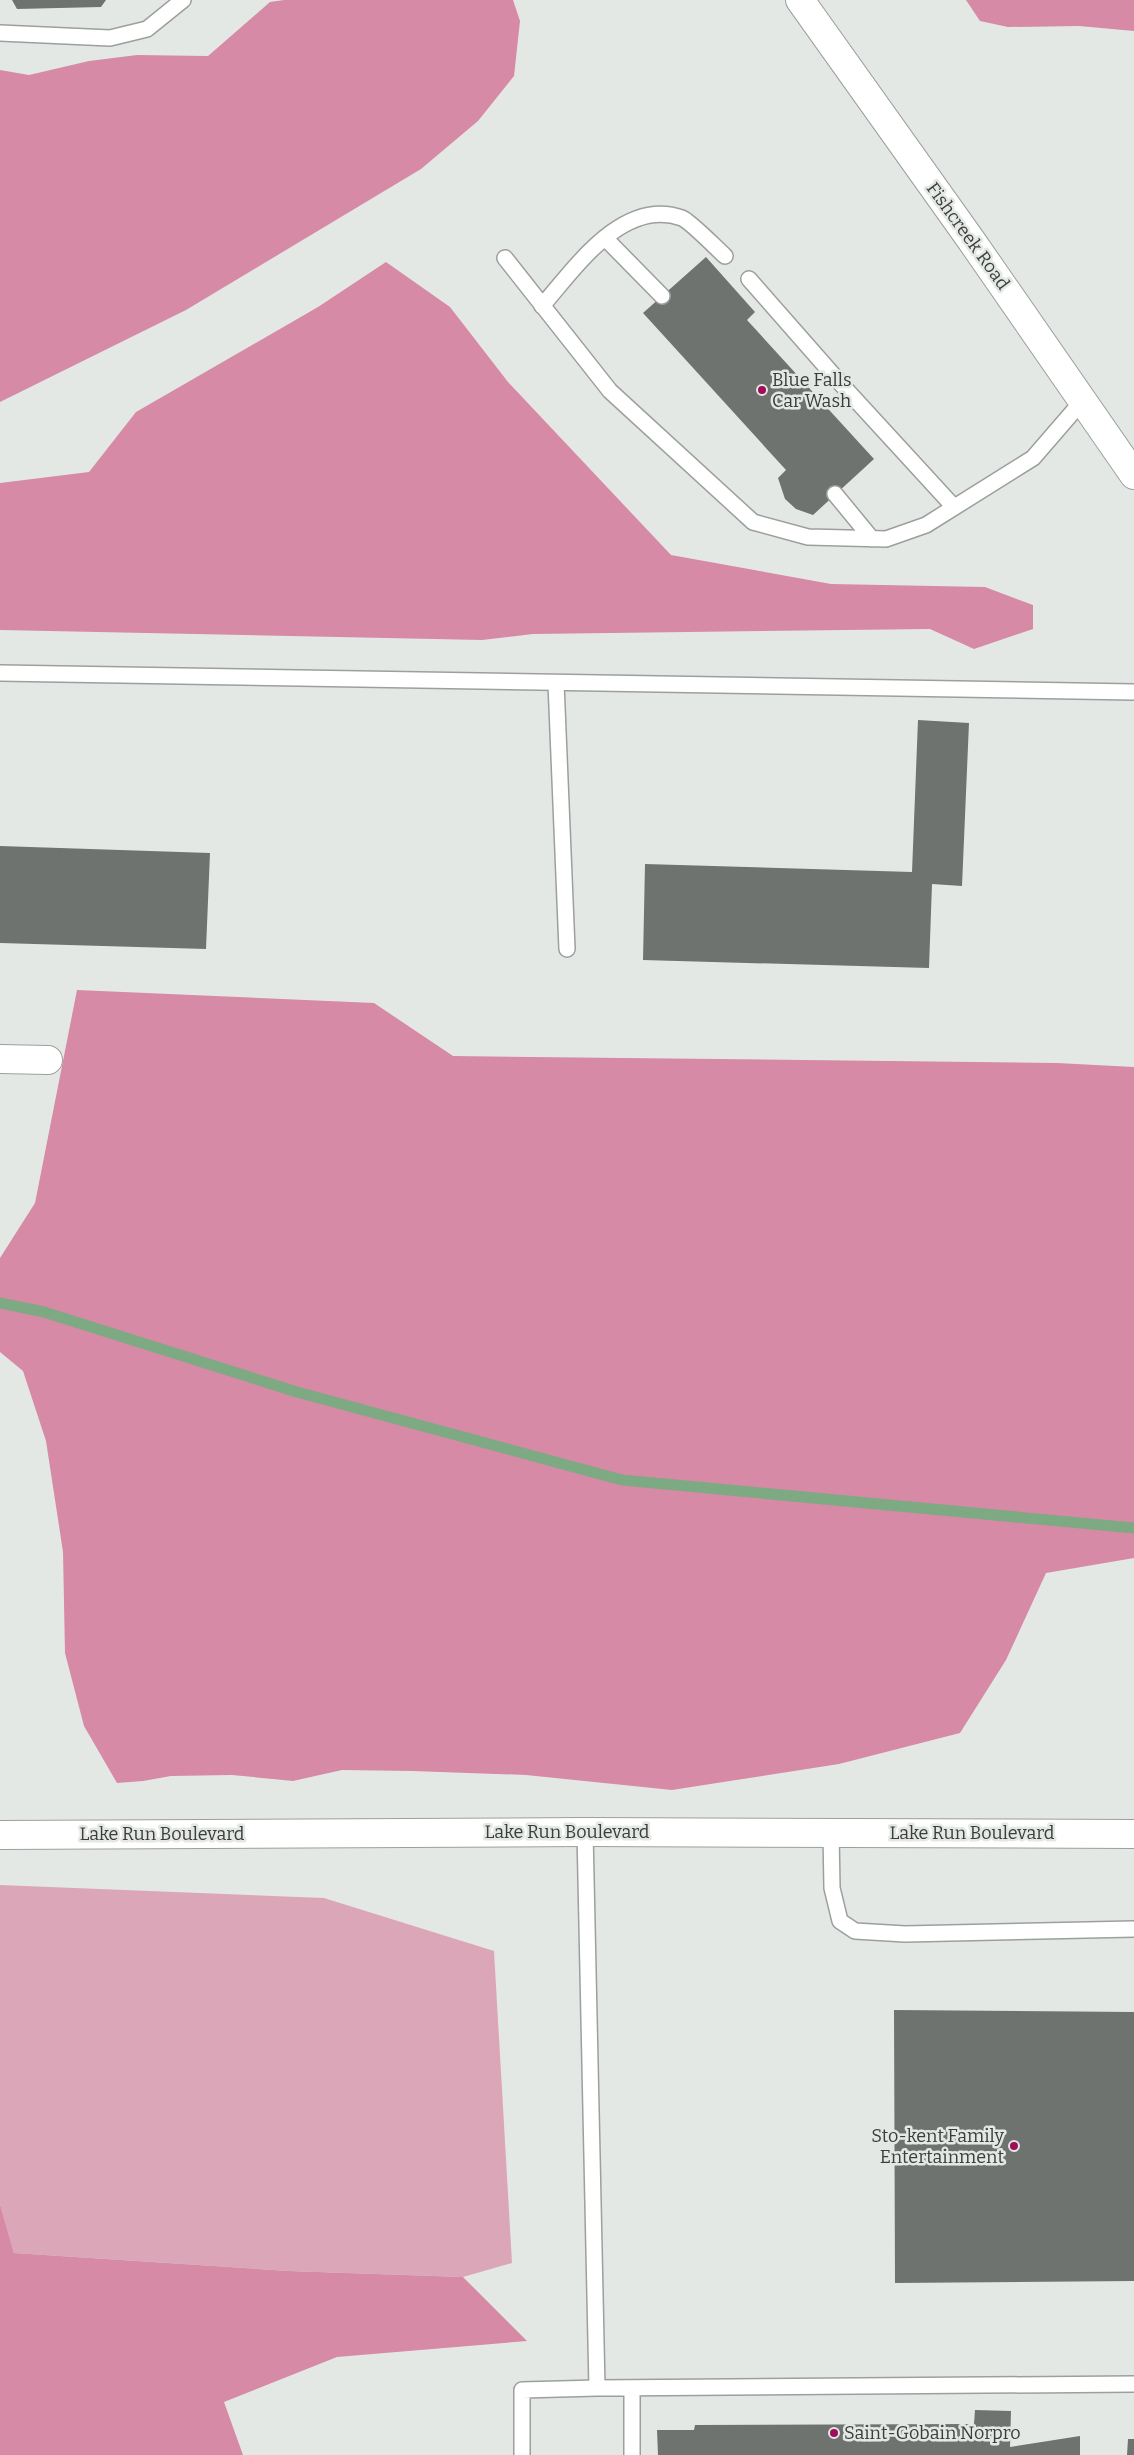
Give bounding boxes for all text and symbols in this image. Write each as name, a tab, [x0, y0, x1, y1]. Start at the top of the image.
street label: Fishcreek Road	[922, 178, 1015, 294]
place label: Blue Falls Car Wash	[772, 369, 852, 412]
marker: Blue Falls Car Wash	[756, 384, 768, 396]
street label: Lake Run Boulevard	[484, 1821, 650, 1843]
street label: Lake Run Boulevard	[889, 1822, 1055, 1844]
street label: Lake Run Boulevard	[79, 1823, 245, 1845]
place label: Sto-kent Family Entertainment	[871, 2125, 1004, 2168]
marker: Sto-kent Family Entertainment	[1008, 2140, 1020, 2152]
place label: Saint-Gobain Norpro	[844, 2422, 1021, 2444]
marker: Saint-Gobain Norpro	[828, 2427, 840, 2439]

